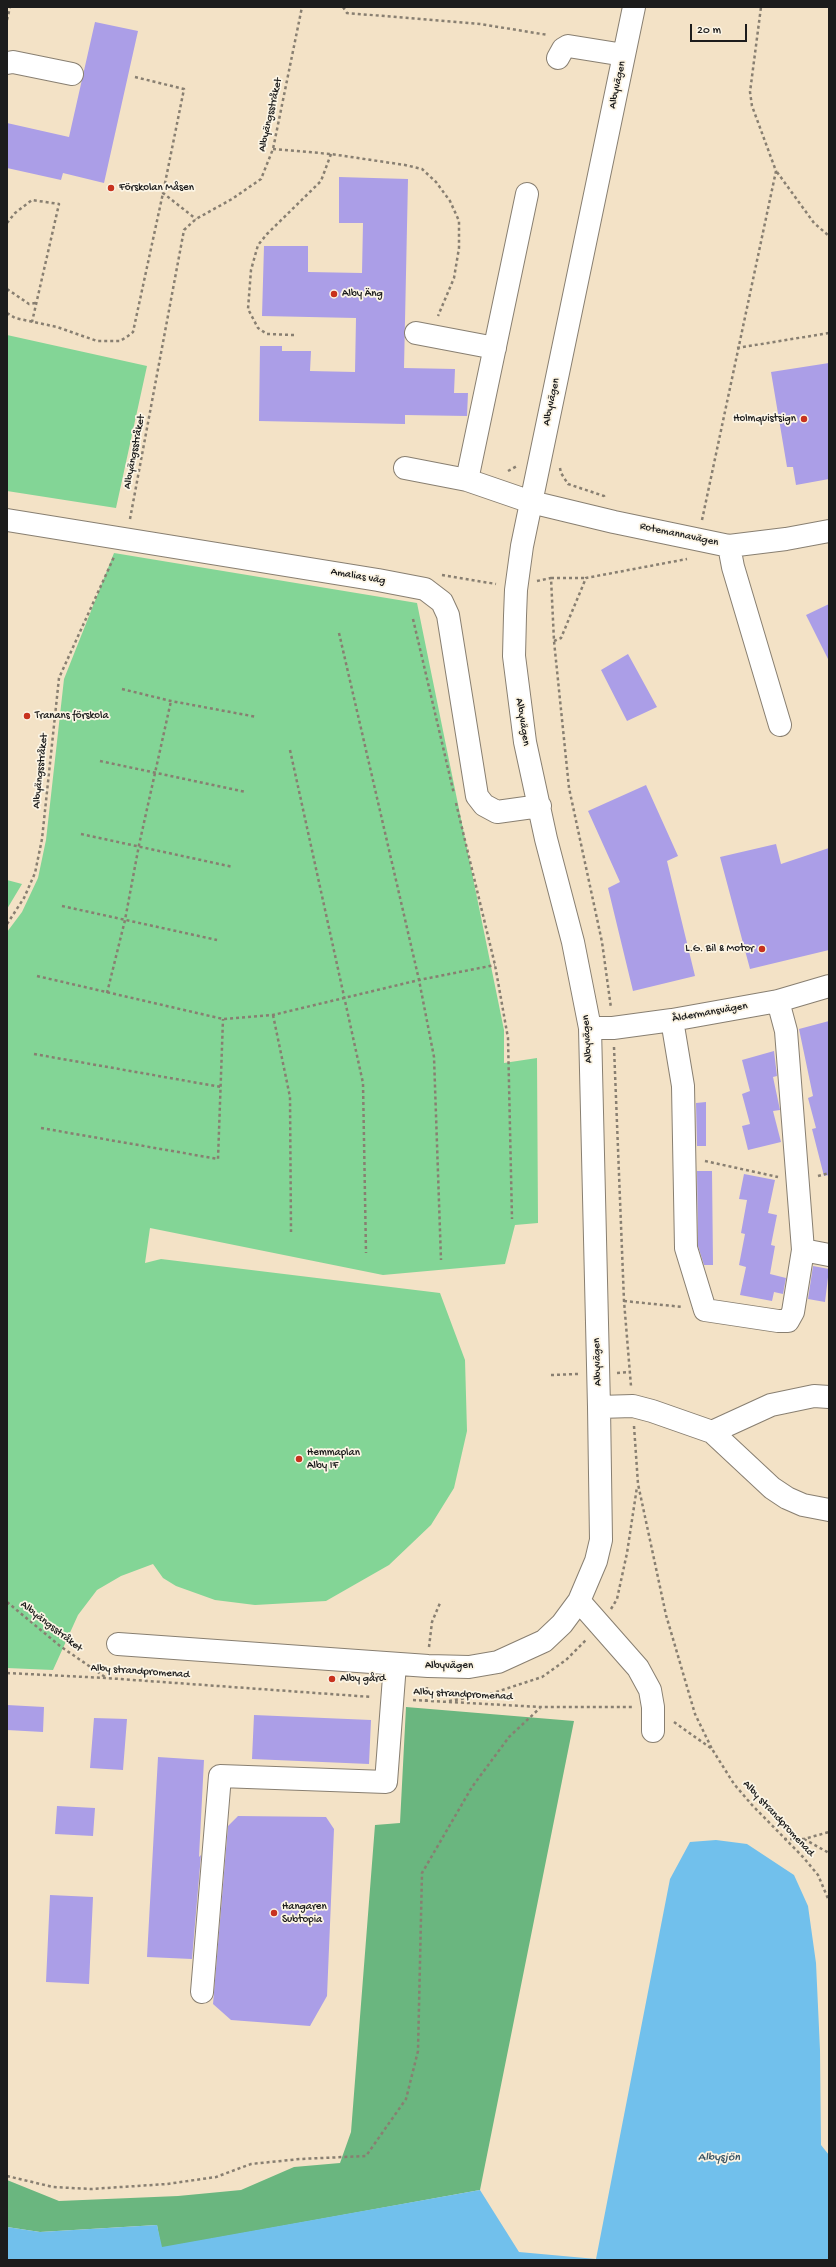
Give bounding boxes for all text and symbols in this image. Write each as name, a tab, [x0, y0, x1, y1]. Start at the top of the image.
scale bar	[692, 16, 749, 42]
text: 20 m	[697, 24, 721, 38]
street label: Albyvägen	[607, 60, 629, 110]
street label: Albyängsstråket	[256, 77, 286, 153]
place label: Förskolan Måsen	[119, 181, 194, 195]
marker: Förskolan Måsen	[106, 183, 116, 193]
place label: Alby Äng	[342, 287, 383, 301]
marker: Alby Äng	[329, 289, 339, 299]
street label: Albyvägen	[541, 377, 563, 427]
place label: Holmquistsign	[733, 412, 796, 426]
street label: Albyängsstråket	[121, 414, 149, 490]
marker: Holmquistsign	[799, 414, 809, 424]
street label: Rotemannavägen	[638, 520, 720, 550]
street label: Amalias väg	[330, 566, 386, 588]
street label: Albyvägen	[512, 697, 532, 747]
place label: Tranans förskola	[35, 709, 109, 723]
marker: Tranans förskola	[22, 711, 32, 721]
street label: Albyängsstråket	[30, 733, 52, 809]
place label: L.G. Bil & Motor	[685, 942, 754, 956]
marker: L.G. Bil & Motor	[757, 944, 767, 954]
street label: Åldermansvägen	[671, 1000, 749, 1026]
street label: Albyvägen	[580, 1014, 596, 1064]
street label: Albyvägen	[591, 1338, 605, 1386]
place label: Hemmaplan Alby IF	[307, 1446, 360, 1472]
marker: Hemmaplan Alby IF	[294, 1454, 304, 1464]
street label: Albyängsstråket	[17, 1599, 85, 1655]
street label: Albyvägen	[425, 1659, 473, 1673]
street label: Alby strandpromenad	[90, 1662, 190, 1682]
place label: Alby gård	[340, 1672, 385, 1686]
marker: Alby gård	[327, 1674, 337, 1684]
street label: Alby strandpromenad	[413, 1686, 513, 1704]
street label: Alby strandpromenad	[739, 1778, 817, 1860]
place label: Hangaren Subtopia	[282, 1900, 327, 1926]
marker: Hangaren Subtopia	[269, 1908, 279, 1918]
water label: Albysjön	[698, 2151, 740, 2165]

